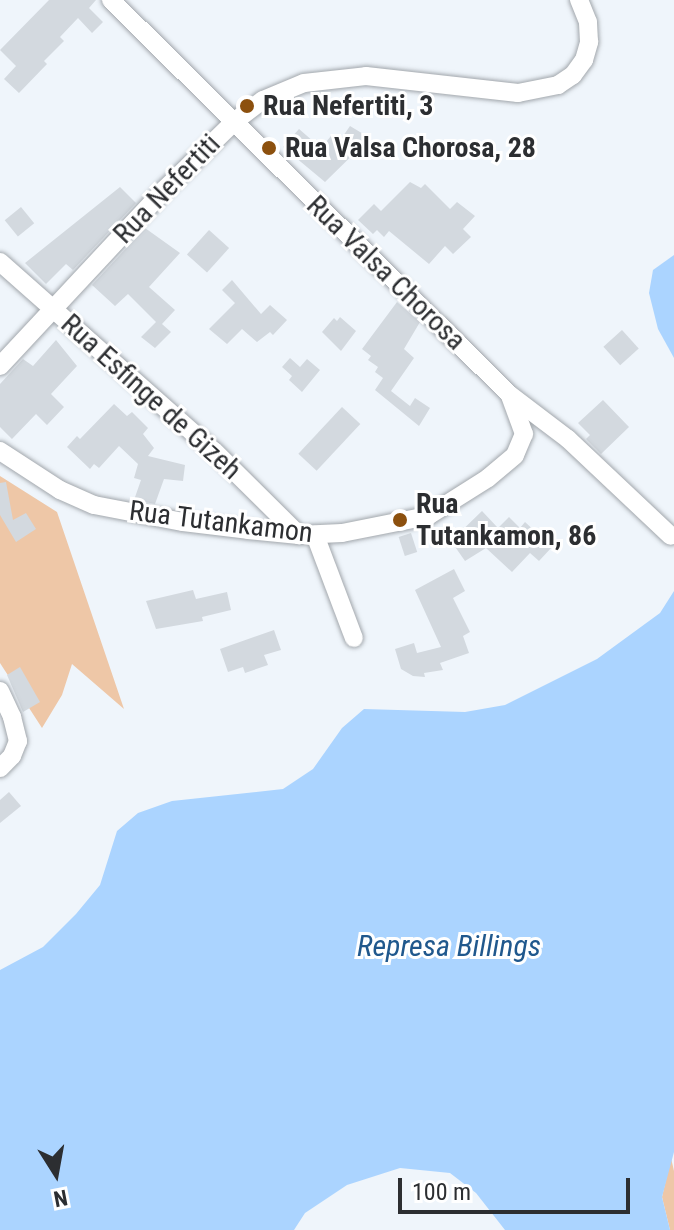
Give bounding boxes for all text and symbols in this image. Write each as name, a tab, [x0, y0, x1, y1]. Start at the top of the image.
place label: Rua Nefertiti, 3	[263, 89, 433, 123]
marker: Rua Nefertiti, 3	[238, 97, 256, 115]
street label: Rua Nefertiti	[107, 127, 227, 251]
place label: Rua Valsa Chorosa, 28	[285, 131, 536, 165]
marker: Rua Valsa Chorosa, 28	[260, 139, 278, 157]
street label: Rua Valsa Chorosa	[300, 189, 472, 357]
street label: Rua Esfinge de Gizeh	[54, 307, 248, 487]
place label: Rua Tutankamon, 86	[416, 487, 596, 553]
street label: Rua Tutankamon	[127, 494, 315, 550]
marker: Rua Tutankamon, 86	[391, 511, 409, 529]
water label: Represa Billings	[357, 928, 541, 964]
north arrow	[16, 1134, 96, 1214]
scale bar	[402, 1162, 634, 1212]
text: 100 m	[412, 1178, 471, 1206]
text: N	[52, 1184, 70, 1212]

